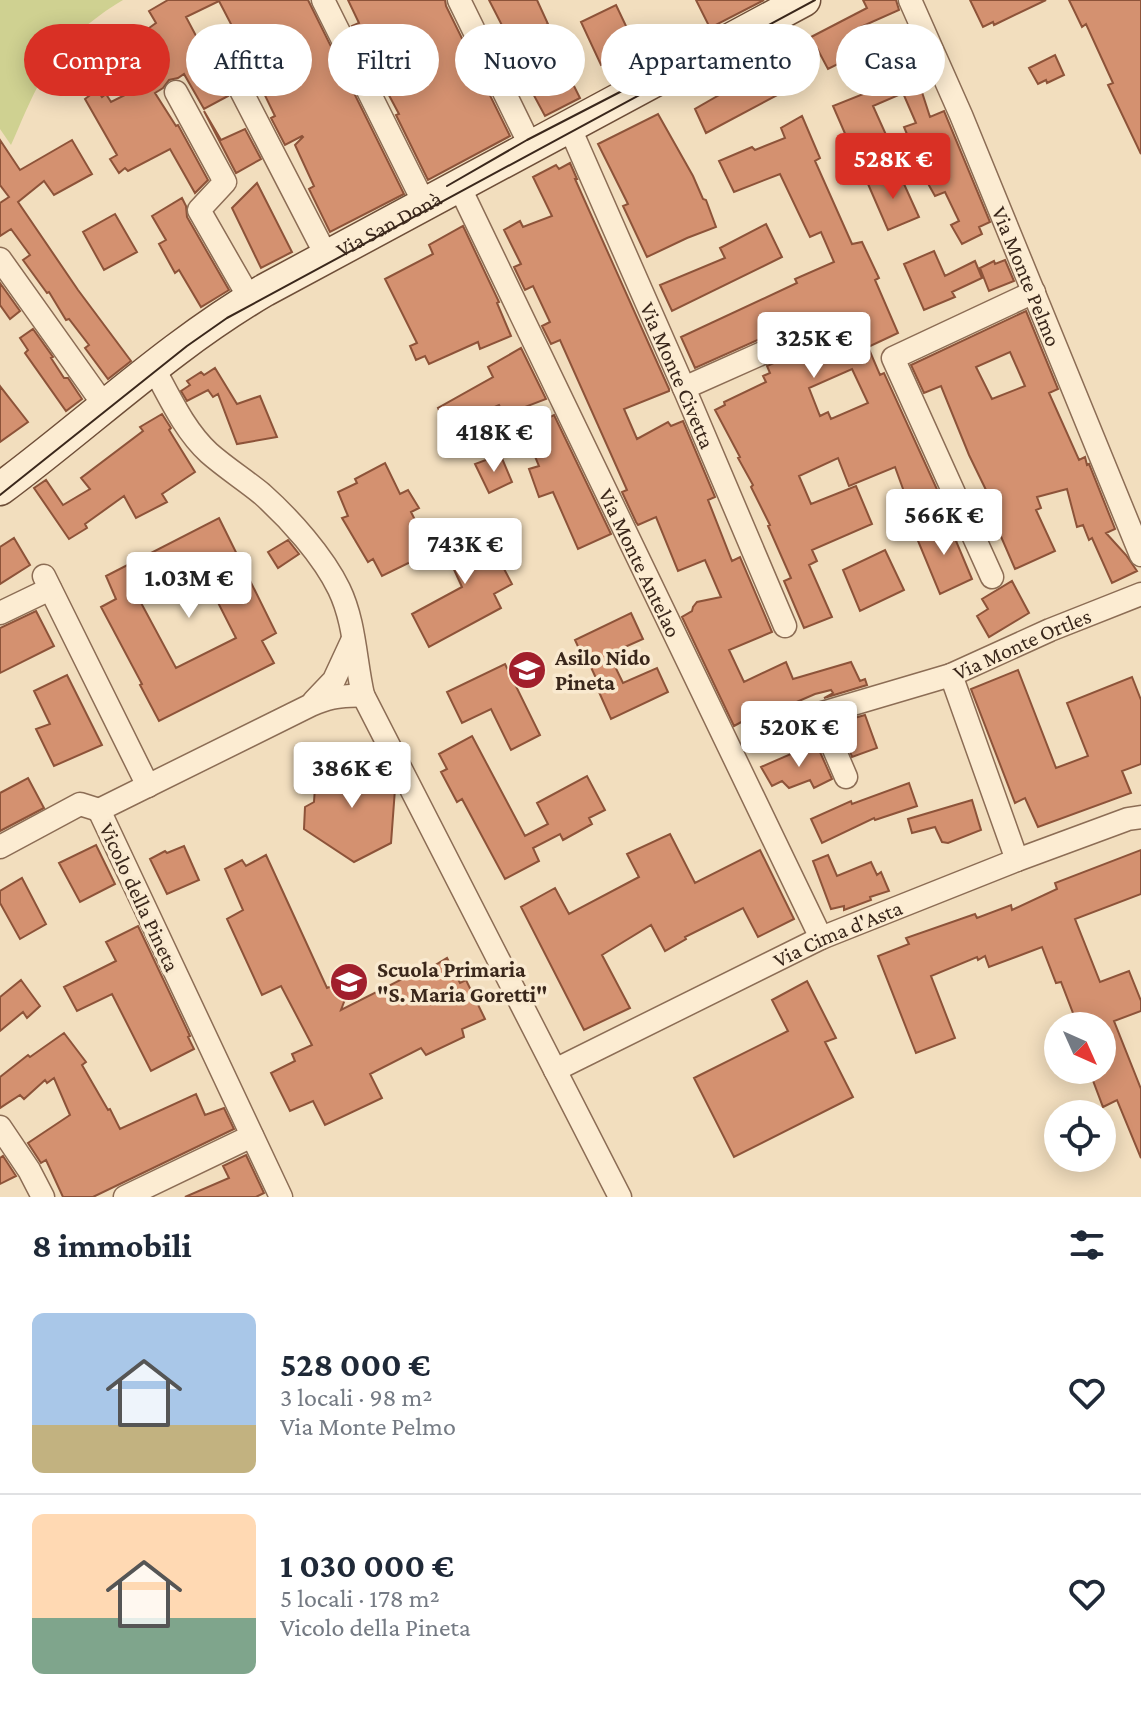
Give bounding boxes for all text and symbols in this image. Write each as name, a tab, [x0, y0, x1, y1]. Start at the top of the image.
chip: Compra	[24, 24, 170, 96]
chip: Affitta	[186, 24, 312, 96]
chip: Filtri	[328, 24, 439, 96]
chip: Nuovo	[455, 24, 585, 96]
chip: Appartamento	[601, 24, 820, 96]
chip: Casa	[836, 24, 945, 96]
pin: 528K €	[828, 133, 958, 201]
text: 528K €	[853, 144, 933, 173]
street label: Via San Donà	[332, 185, 446, 263]
street label: Via Monte Pelmo	[987, 203, 1066, 350]
street label: Via Monte Civetta	[635, 298, 720, 452]
pin: 325K €	[749, 312, 879, 380]
text: 325K €	[775, 323, 853, 352]
pin: 418K €	[429, 406, 559, 474]
text: 418K €	[455, 417, 533, 446]
street label: Via Monte Antelao	[593, 484, 686, 641]
pin: 566K €	[879, 489, 1009, 557]
text: 566K €	[904, 500, 984, 529]
pin: 743K €	[400, 518, 530, 586]
text: 743K €	[427, 529, 503, 558]
pin: 1.03M €	[115, 552, 263, 620]
text: 1.03M €	[144, 563, 234, 592]
street label: Via Monte Ortles	[949, 603, 1095, 685]
place label: Asilo Nido Pineta	[554, 645, 650, 695]
school or university icon: Asilo Nido Pineta	[506, 649, 548, 691]
pin: 520K €	[734, 701, 864, 769]
text: 520K €	[759, 712, 839, 741]
pin: 386K €	[287, 742, 417, 810]
text: 386K €	[312, 753, 392, 782]
street label: Vicolo della Pineta	[94, 819, 185, 976]
street label: Via Cima d'Asta	[769, 895, 906, 973]
place label: Scuola Primaria "S. Maria Goretti"	[377, 957, 548, 1007]
school or university icon: Scuola Primaria "S. Maria Goretti"	[328, 961, 370, 1003]
north arrow	[1044, 1012, 1116, 1084]
map controls	[1044, 1012, 1116, 1172]
button: locate	[1044, 1100, 1116, 1172]
icon: filters	[1065, 1223, 1109, 1267]
text: 8 immobili	[32, 1227, 192, 1264]
icon: home	[96, 1345, 192, 1441]
text: 528 000 €	[280, 1346, 431, 1383]
icon: heart	[1065, 1371, 1109, 1415]
text: 3 locali · 98 m²	[280, 1383, 433, 1412]
text: Via Monte Pelmo	[280, 1412, 456, 1441]
icon: home	[96, 1546, 192, 1642]
text: 1 030 000 €	[280, 1547, 454, 1584]
icon: heart	[1065, 1572, 1109, 1616]
text: 5 locali · 178 m²	[280, 1584, 440, 1613]
text: Vicolo della Pineta	[280, 1613, 471, 1642]

